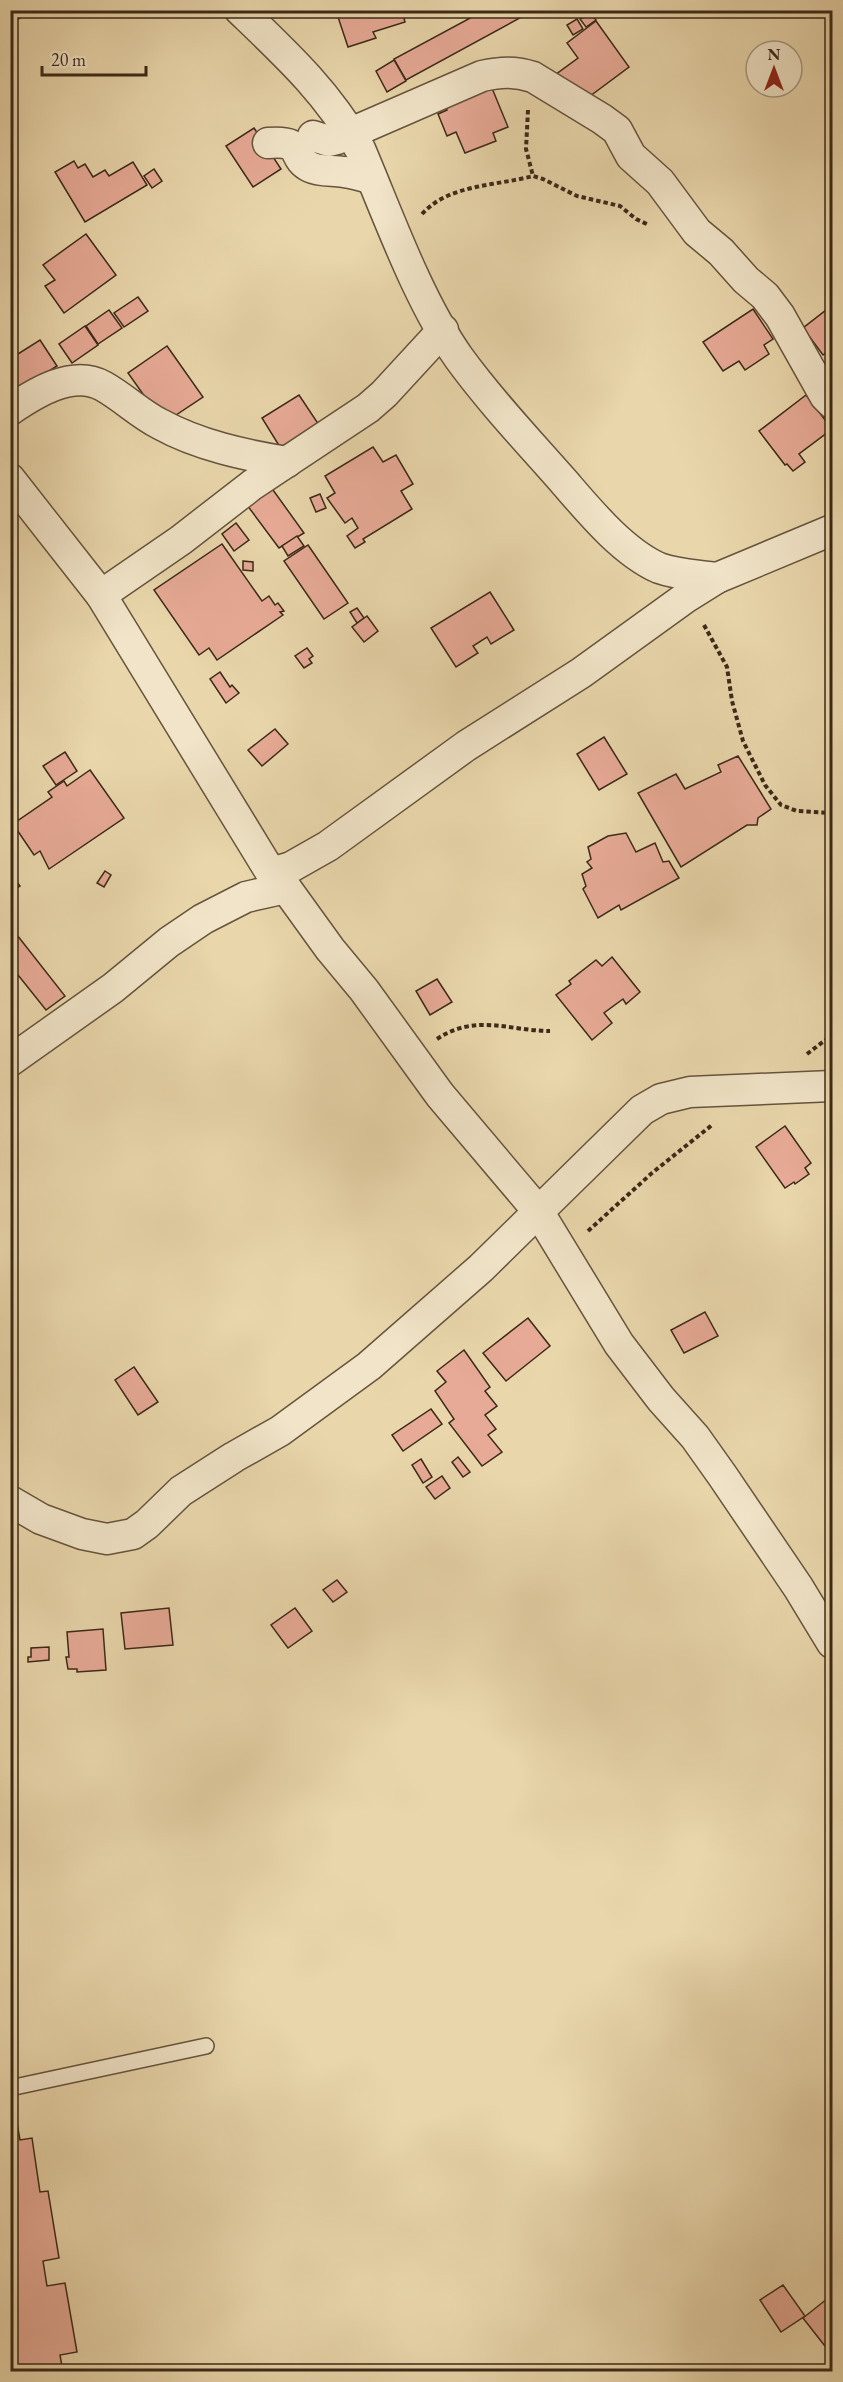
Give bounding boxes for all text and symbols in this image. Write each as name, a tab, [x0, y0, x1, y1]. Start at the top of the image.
scale bar	[42, 39, 146, 77]
north arrow	[744, 39, 804, 99]
text: N	[768, 44, 781, 65]
text: 20 m	[51, 48, 86, 71]

